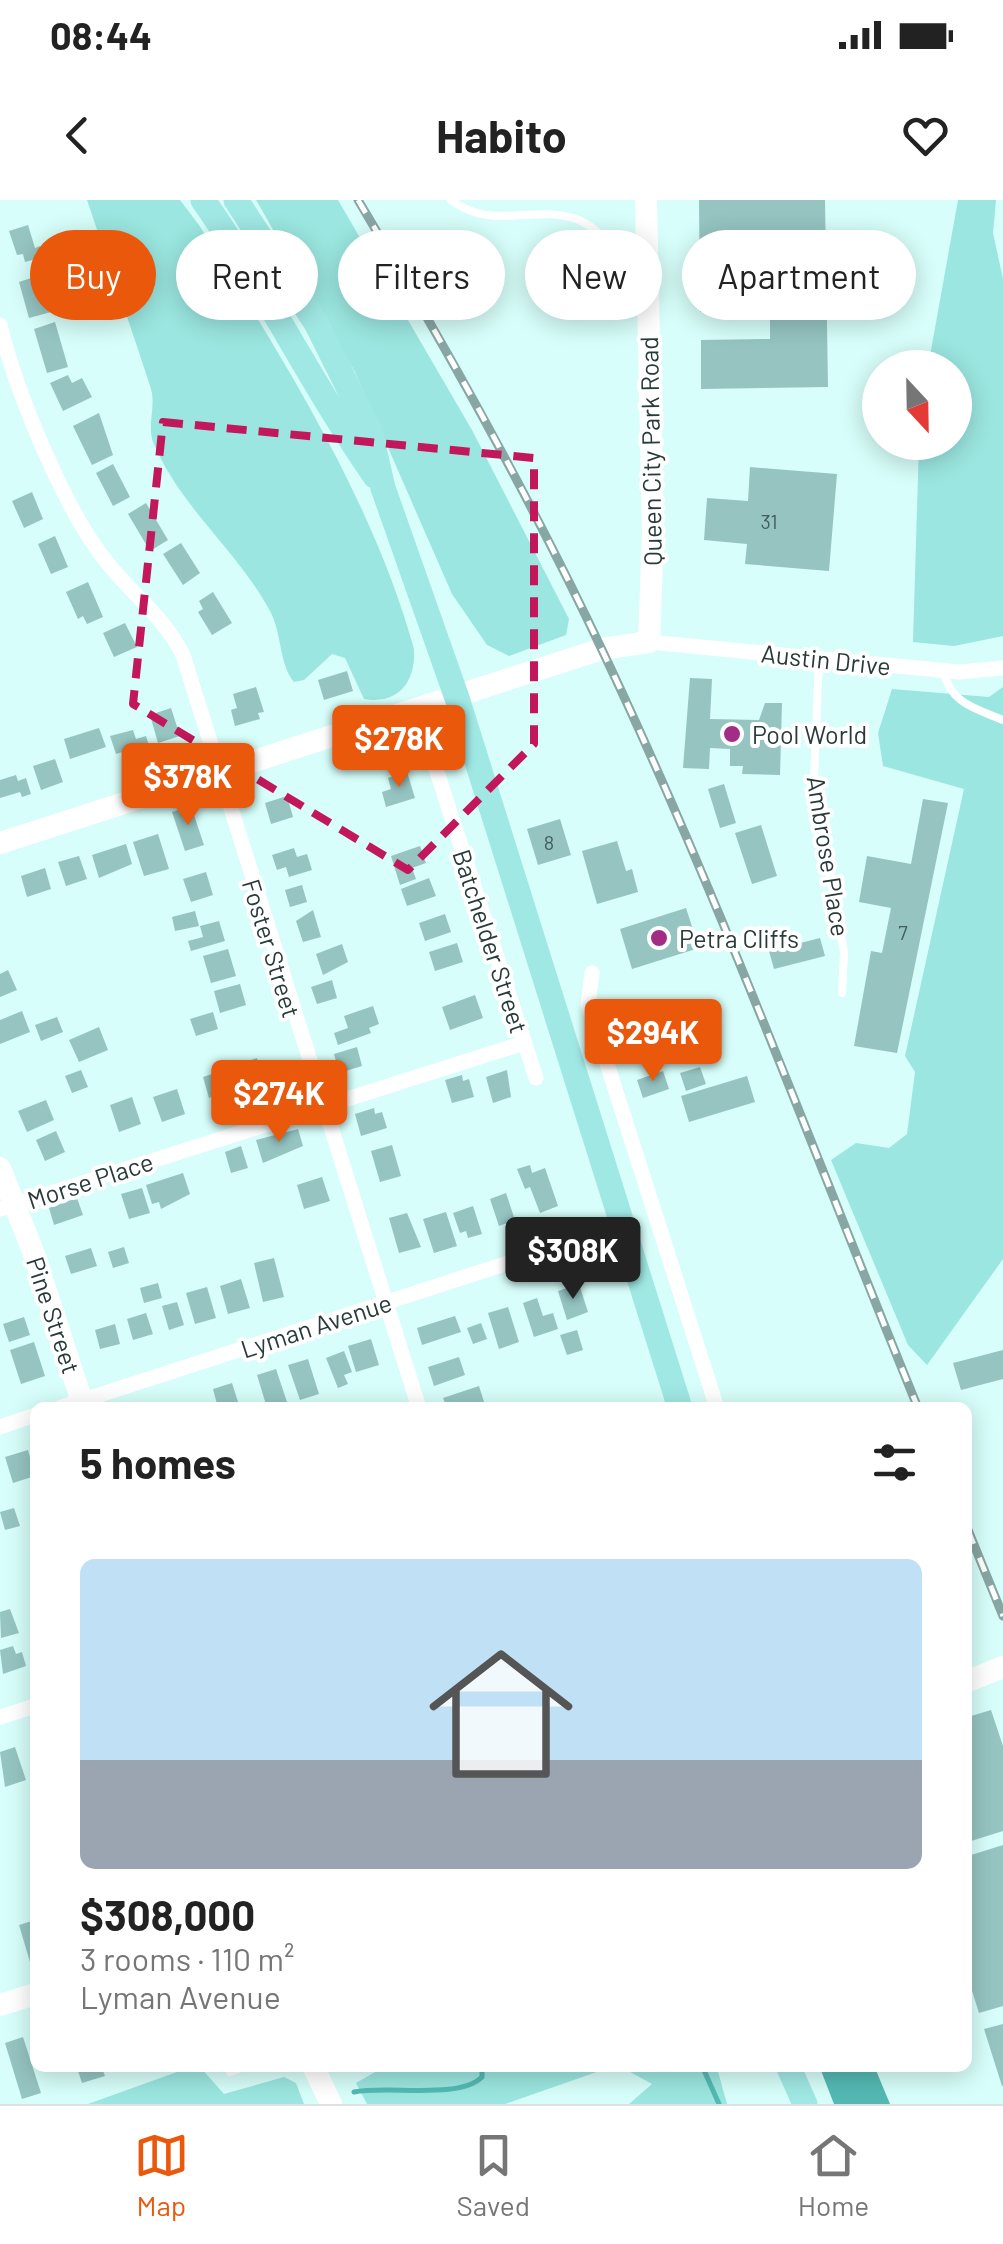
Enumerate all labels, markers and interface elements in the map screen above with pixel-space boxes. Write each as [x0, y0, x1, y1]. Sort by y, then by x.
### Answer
text: 08:44 [50, 12, 152, 58]
icon: back [50, 108, 105, 163]
text: Habito [436, 108, 567, 162]
icon: heart [898, 108, 953, 163]
chip: Buy [30, 230, 156, 320]
chip: Rent [176, 230, 318, 320]
chip: Filters [338, 230, 505, 320]
chip: New [525, 230, 662, 320]
chip: Apartment [682, 230, 916, 320]
street label: Queen City Park Road [633, 336, 667, 566]
north arrow [862, 350, 972, 460]
map controls [862, 350, 972, 460]
house number: 31 [760, 509, 778, 533]
street label: Austin Drive [760, 637, 892, 681]
pin: $278K [329, 705, 469, 790]
text: $278K [354, 718, 444, 756]
place label: Pool World [752, 719, 867, 749]
marker: Pool World [721, 723, 743, 745]
pin: $378K [118, 743, 258, 828]
text: $378K [144, 756, 232, 794]
street label: Ambrose Place [802, 774, 856, 938]
house number: 8 [544, 830, 554, 854]
street label: Batchelder Street [447, 845, 535, 1037]
street label: Foster Street [237, 875, 307, 1021]
house number: 7 [898, 920, 908, 944]
place label: Petra Cliffs [679, 923, 799, 953]
marker: Petra Cliffs [648, 927, 670, 949]
pin: $294K [583, 999, 723, 1084]
text: $294K [607, 1012, 699, 1050]
pin: $274K [209, 1060, 349, 1145]
text: $274K [233, 1073, 325, 1111]
street label: Morse Place [23, 1146, 157, 1214]
pin: $308K [503, 1217, 643, 1302]
text: $308K [527, 1230, 619, 1268]
street label: Pine Street [21, 1253, 87, 1377]
street label: Lyman Avenue [237, 1287, 395, 1363]
icon: filters [867, 1435, 922, 1490]
text: 5 homes [80, 1437, 236, 1487]
icon: home [411, 1624, 591, 1804]
text: $308,000 [80, 1889, 255, 1939]
text: 3 rooms · 110 m² [80, 1939, 295, 1977]
text: Lyman Avenue [80, 1977, 281, 2015]
tab: Map [134, 2128, 189, 2222]
tab: Saved [457, 2128, 530, 2222]
tab: Home [798, 2128, 869, 2222]

